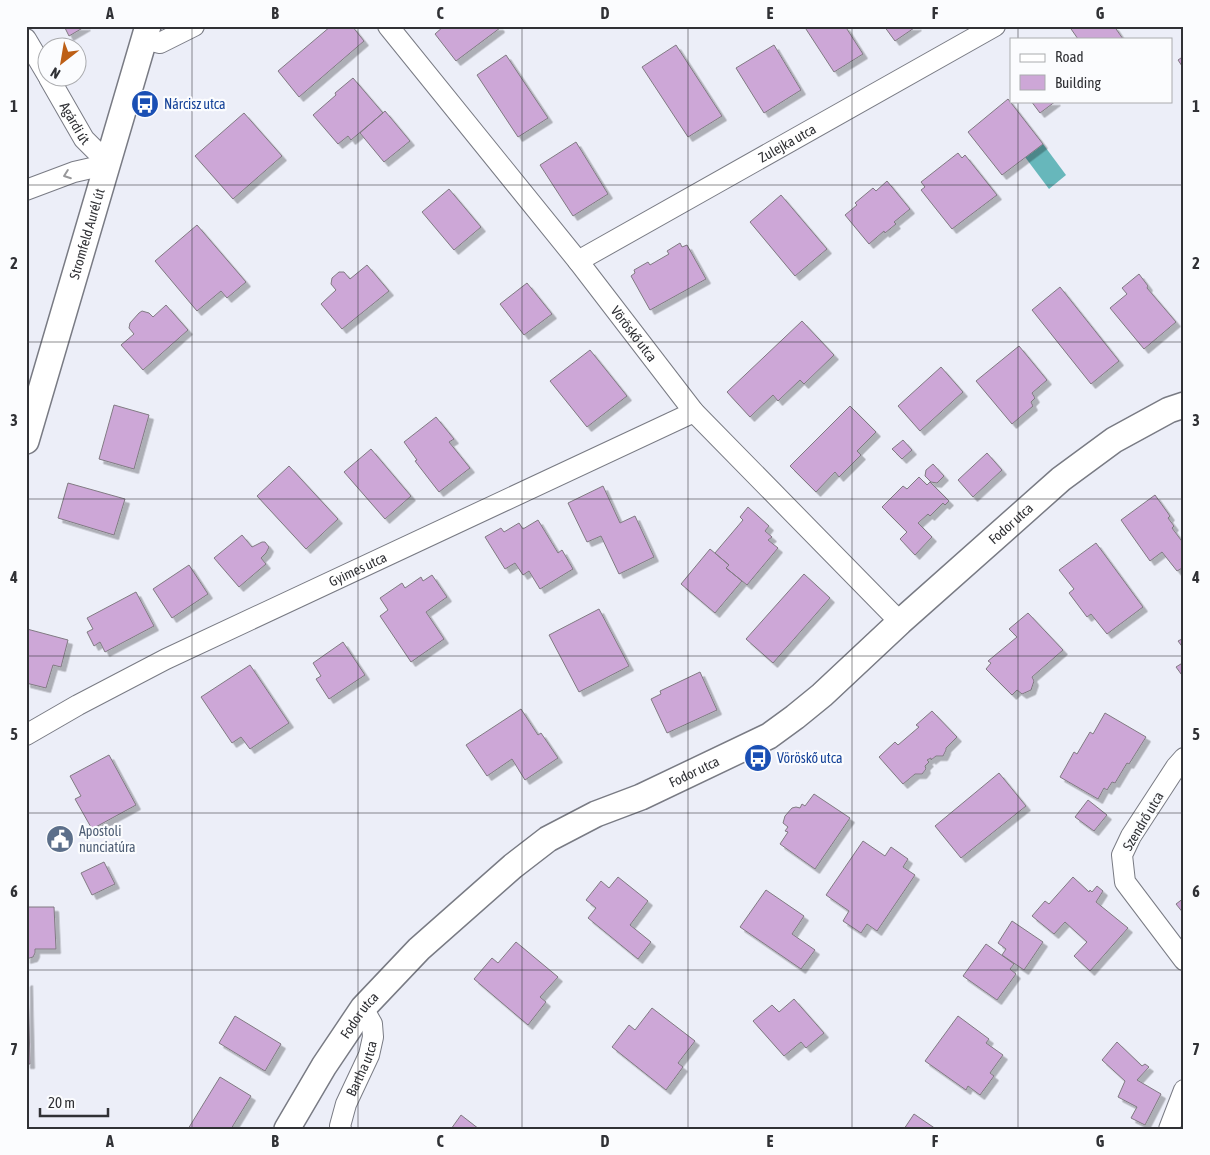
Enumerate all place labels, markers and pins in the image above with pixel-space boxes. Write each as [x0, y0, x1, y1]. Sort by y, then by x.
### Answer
bus stop icon: Nárcisz utca [130, 89, 160, 119]
place label: Nárcisz utca [164, 96, 226, 112]
bus stop icon: Vöröskő utca [743, 743, 773, 773]
place label: Vöröskő utca [777, 750, 842, 766]
place label: Apostoli nunciatúra [79, 823, 135, 855]
public building icon: Apostoli nunciatúra [45, 824, 75, 854]

